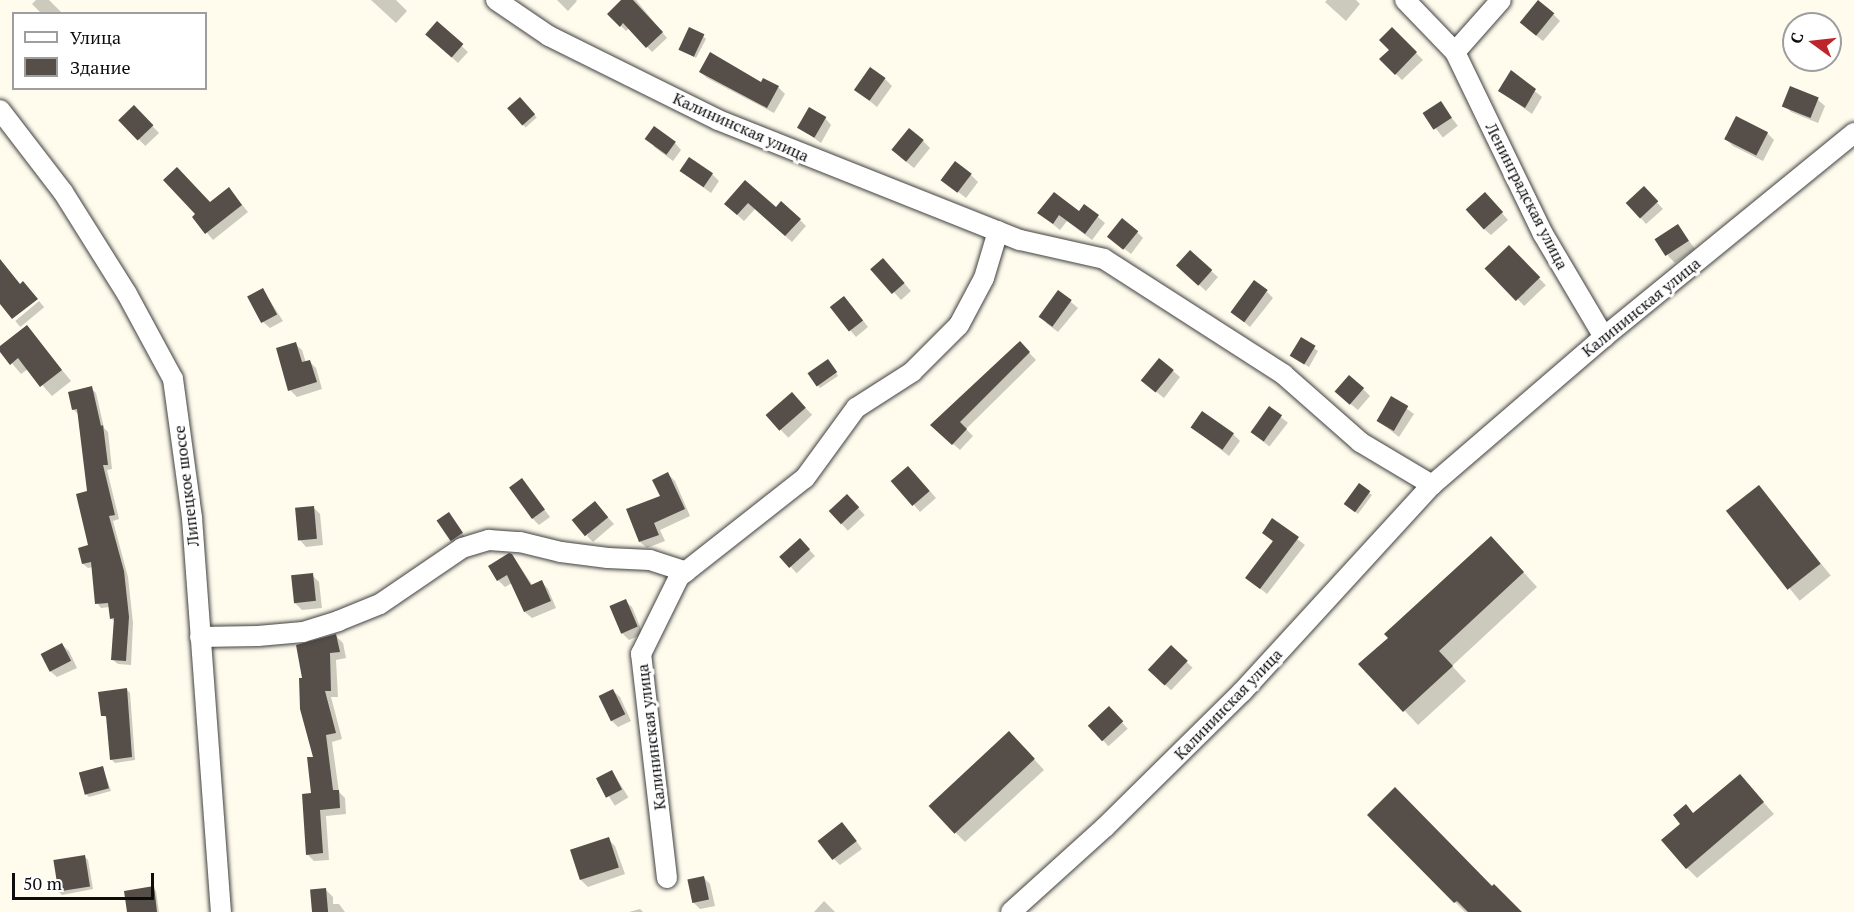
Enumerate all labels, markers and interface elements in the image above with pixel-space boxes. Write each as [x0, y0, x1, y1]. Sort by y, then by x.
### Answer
legend [12, 12, 207, 90]
north arrow [1782, 12, 1842, 72]
text: Улица [70, 25, 121, 49]
text: С [1785, 30, 1809, 46]
text: Здание [70, 55, 130, 79]
street label: Калининская улица [670, 88, 812, 166]
street label: Ленинградская улица [1482, 120, 1572, 272]
street label: Калининская улица [1578, 253, 1704, 361]
street label: Липецкое шоссе [169, 424, 203, 548]
street label: Калининская улица [1170, 644, 1286, 764]
street label: Калининская улица [633, 663, 669, 811]
scale bar [15, 861, 158, 899]
text: 50 m [23, 871, 62, 895]

